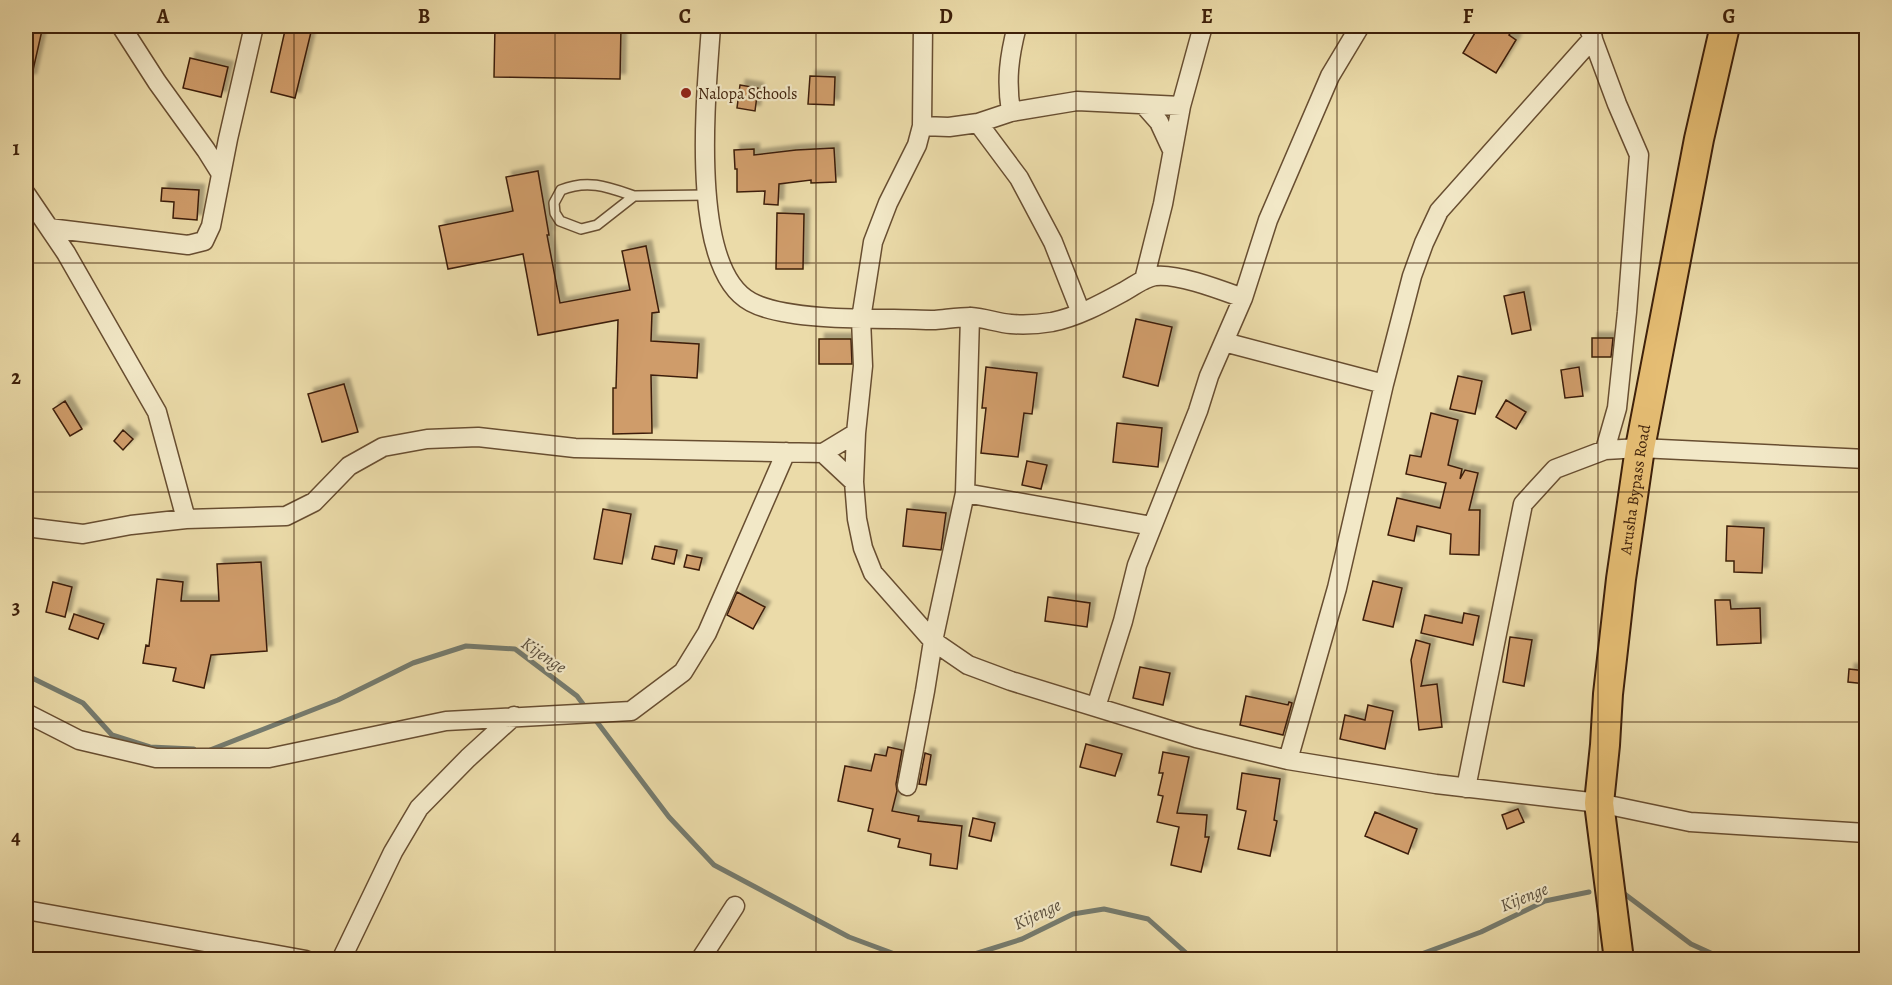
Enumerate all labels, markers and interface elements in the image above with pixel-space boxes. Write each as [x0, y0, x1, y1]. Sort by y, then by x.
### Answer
text: A [156, 3, 170, 30]
text: B [418, 3, 430, 30]
text: C [679, 3, 691, 30]
text: D [939, 3, 953, 30]
text: E [1201, 3, 1213, 30]
text: F [1463, 3, 1474, 30]
text: G [1722, 3, 1736, 30]
place label: Nalopa Schools [698, 83, 797, 105]
marker: Nalopa Schools [679, 86, 693, 100]
text: 1 [12, 135, 20, 162]
text: 2 [11, 364, 21, 391]
street label: Arusha Bypass Road [1615, 422, 1656, 557]
text: 3 [12, 594, 20, 621]
water label: Kijenge [517, 631, 572, 679]
text: 4 [11, 824, 21, 851]
water label: Kijenge [1496, 876, 1552, 917]
water label: Kijenge [1009, 892, 1065, 935]

